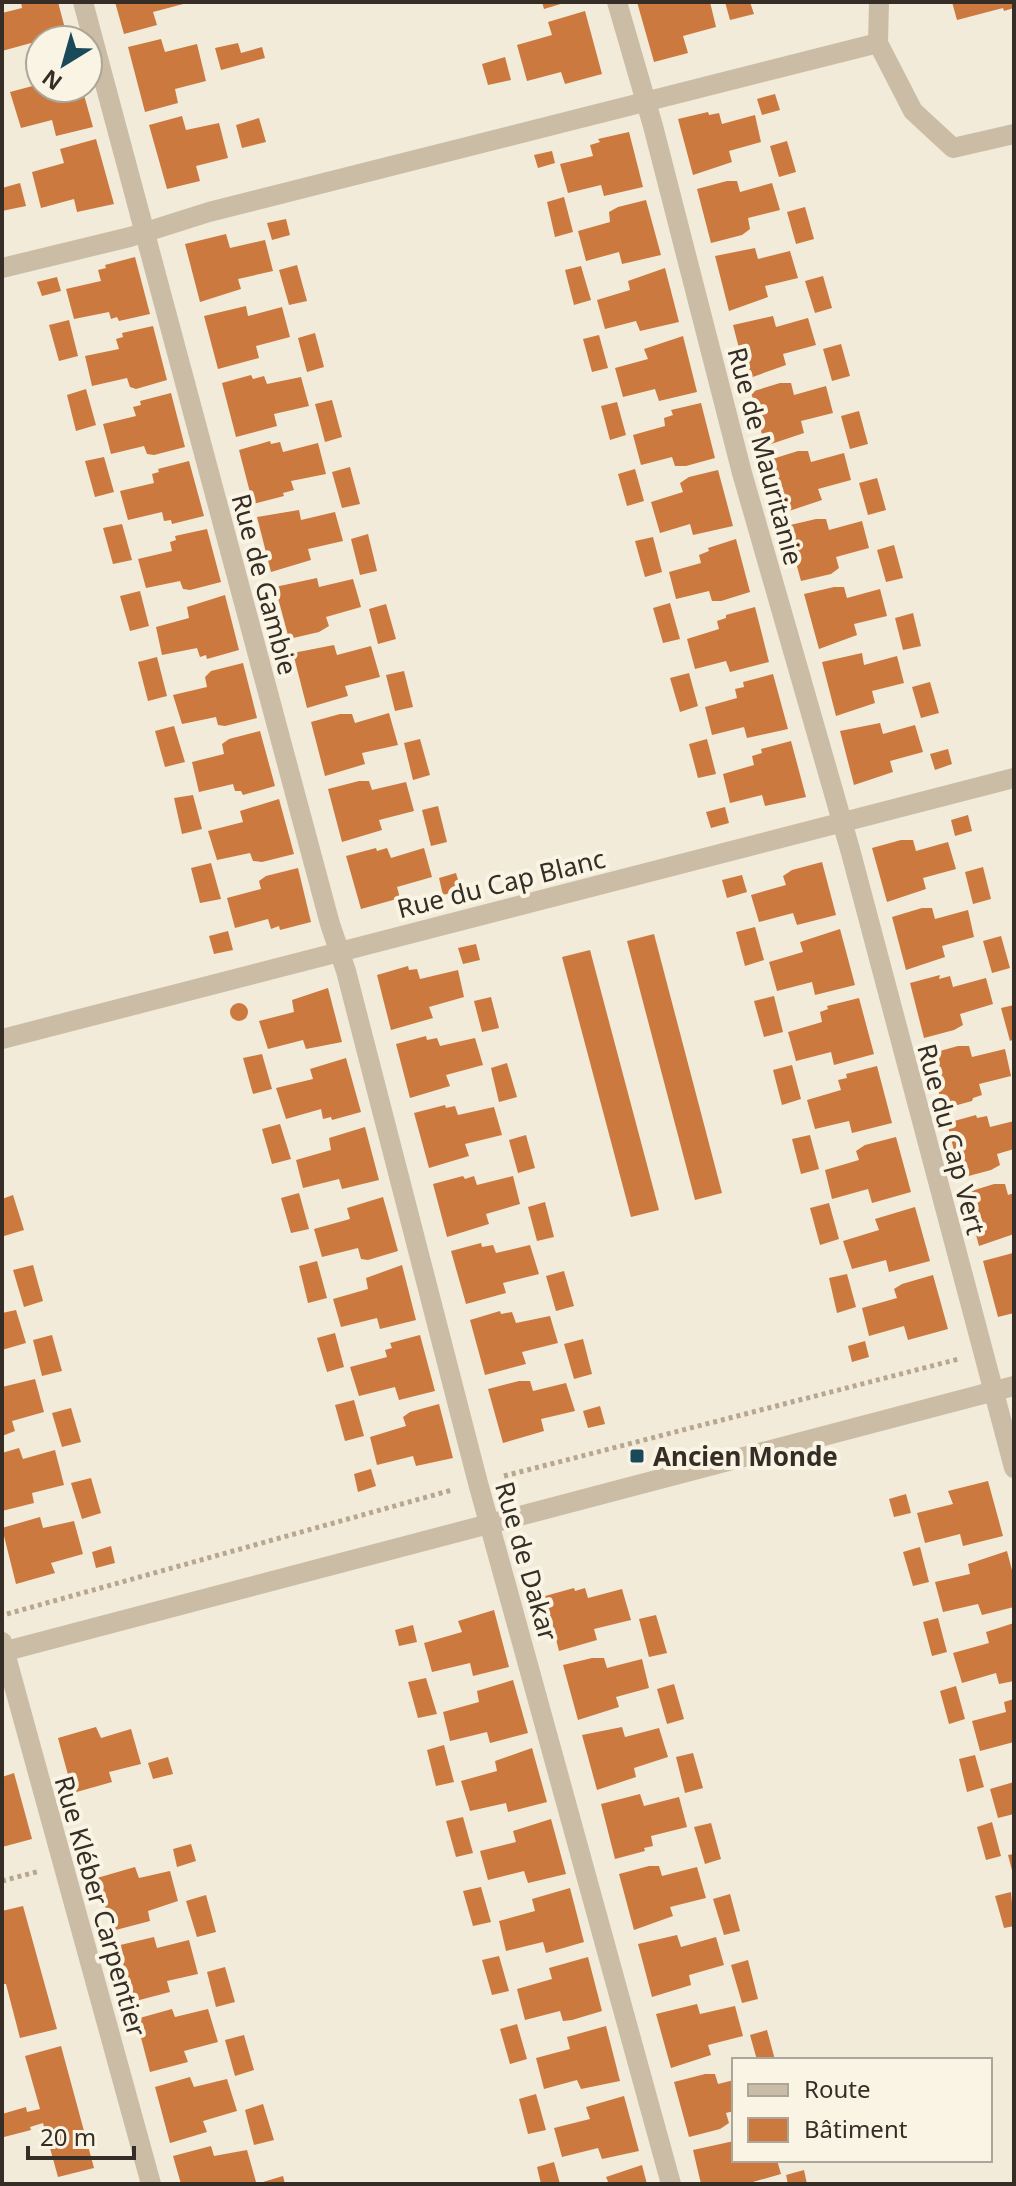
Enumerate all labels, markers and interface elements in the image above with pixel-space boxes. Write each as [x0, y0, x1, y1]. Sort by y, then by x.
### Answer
north arrow [24, 24, 104, 104]
text: N [35, 63, 68, 98]
street label: Rue de Mauritanie [720, 343, 812, 569]
street label: Rue de Gambie [224, 489, 306, 679]
street label: Rue du Cap Blanc [393, 840, 609, 926]
street label: Rue du Cap Vert [909, 1040, 995, 1238]
place label: Ancien Monde [653, 1438, 838, 1474]
marker: Ancien Monde [628, 1447, 646, 1465]
street label: Rue de Dakar [487, 1477, 567, 1645]
street label: Rue Kléber Carpentier [47, 1772, 155, 2041]
legend [732, 2058, 992, 2162]
text: Route [804, 2072, 870, 2105]
scale bar [28, 2110, 134, 2160]
text: Bâtiment [804, 2112, 908, 2145]
text: 20 m [40, 2120, 96, 2153]

